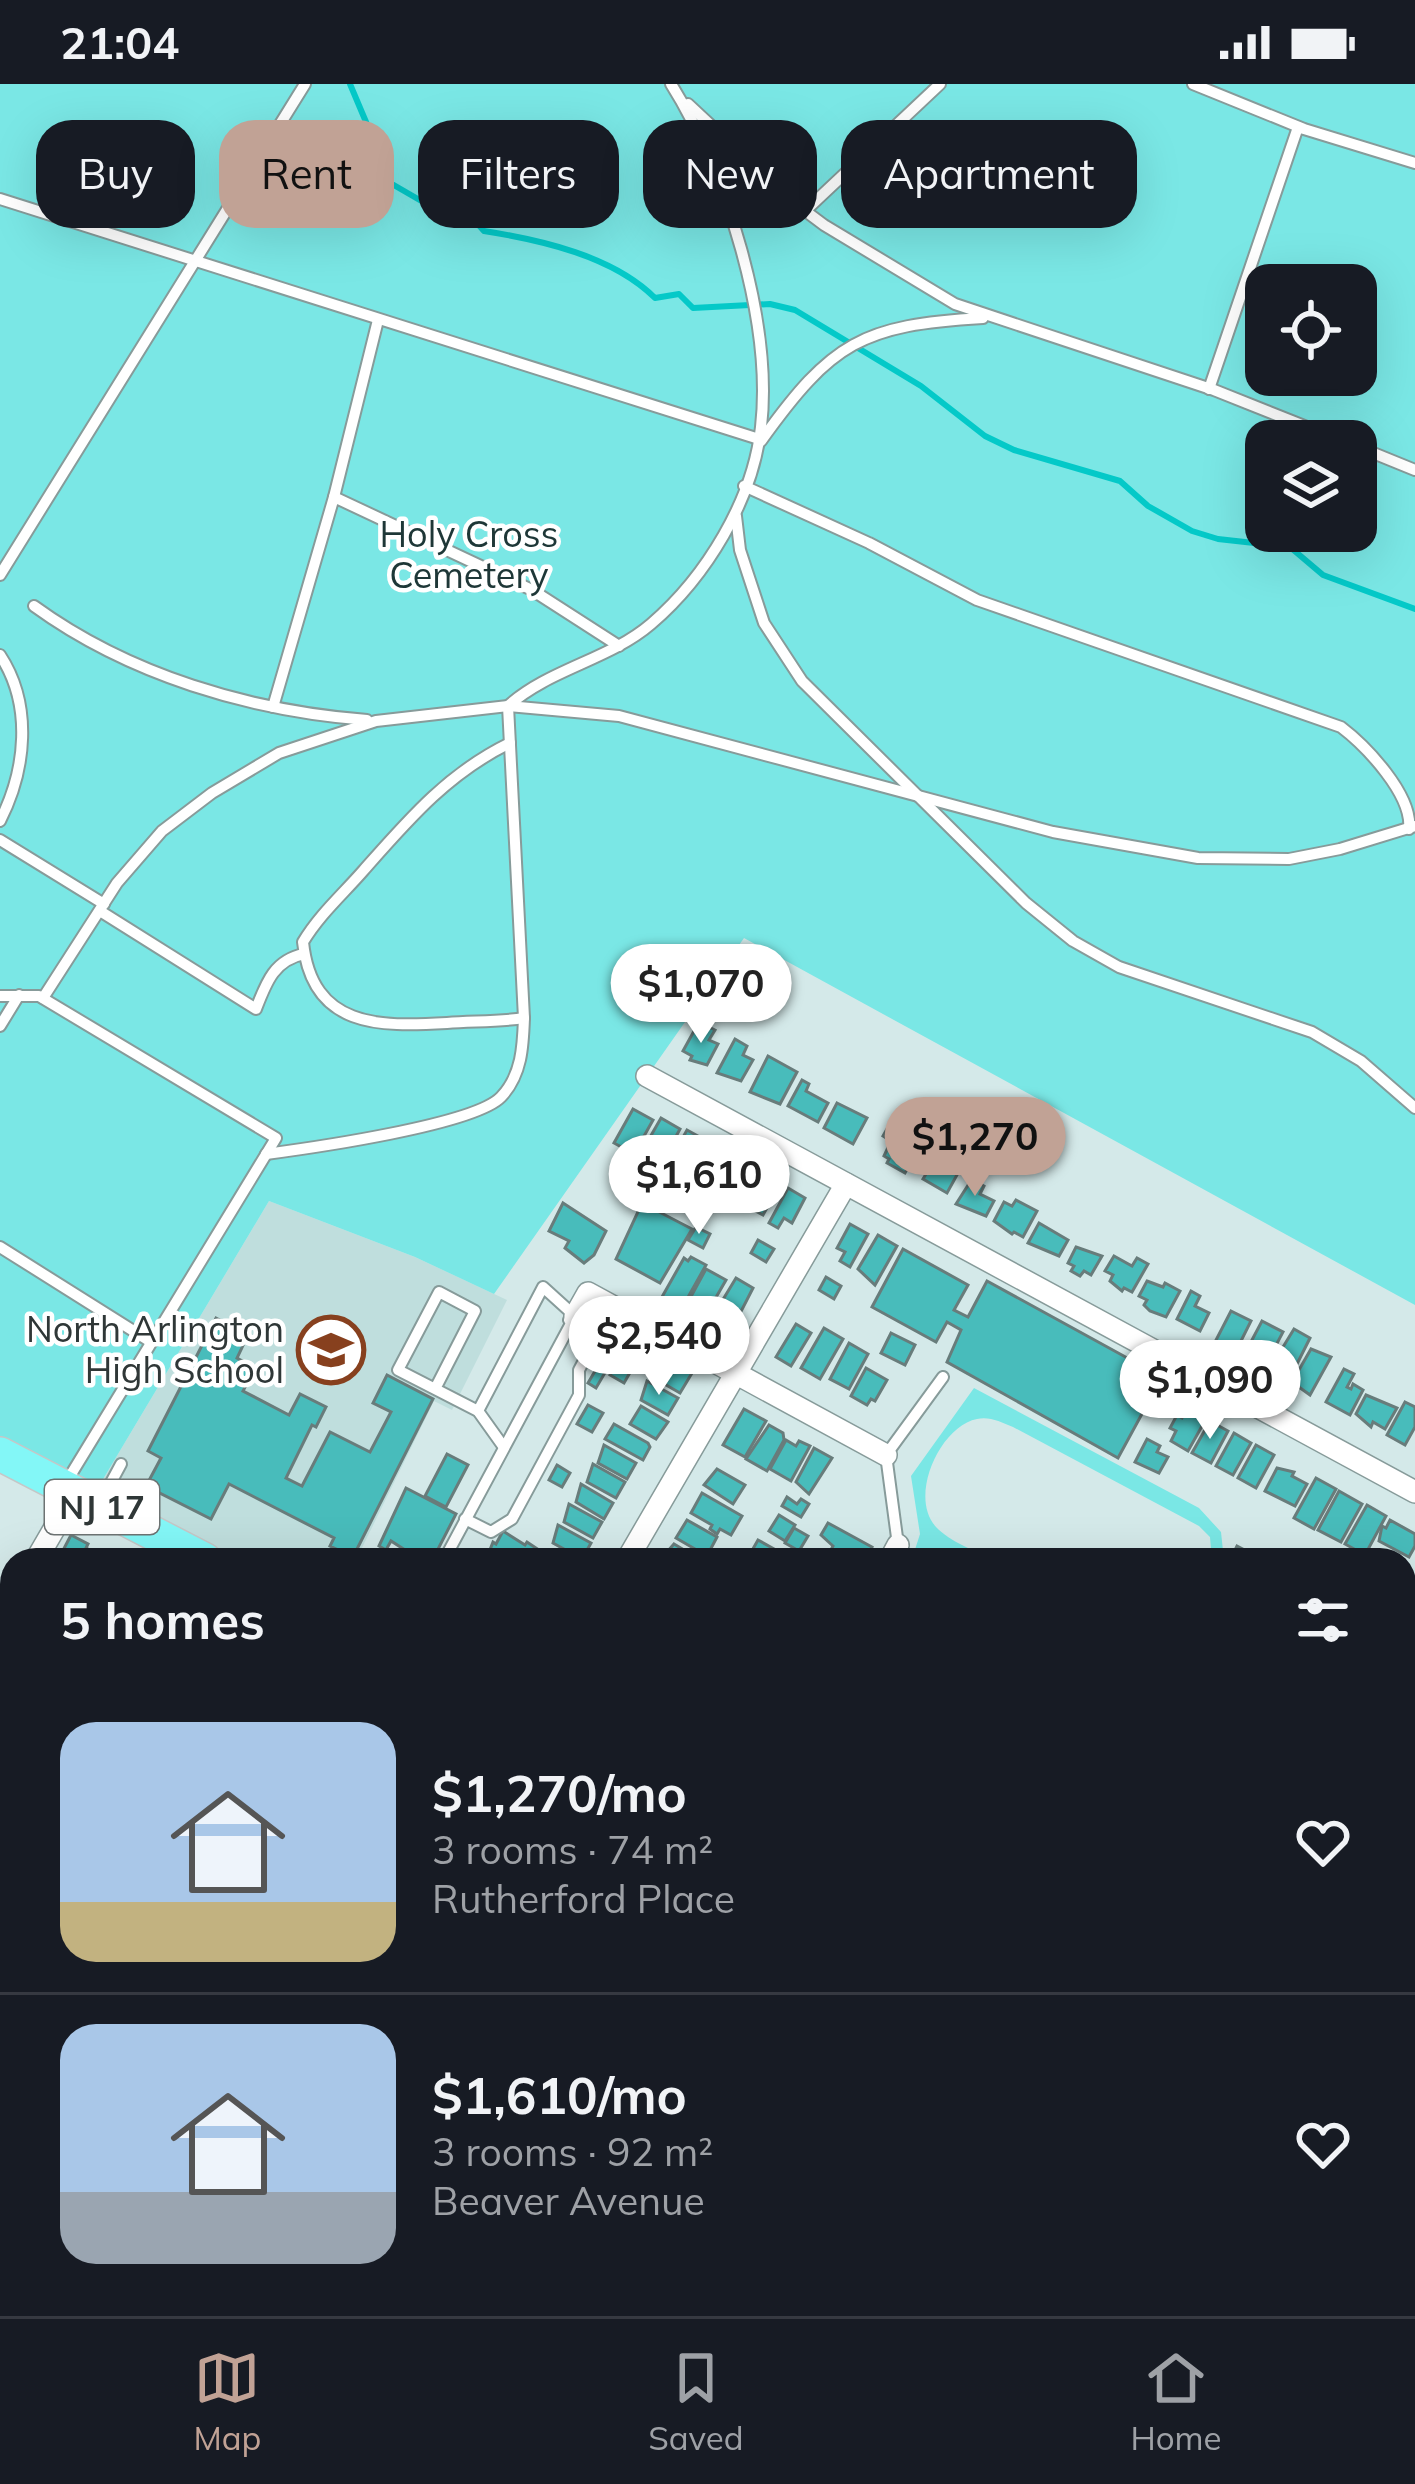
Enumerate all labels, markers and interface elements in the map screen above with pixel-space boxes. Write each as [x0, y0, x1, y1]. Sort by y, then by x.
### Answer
text: 21:04 [60, 14, 179, 70]
chip: Buy [36, 120, 195, 228]
chip: Rent [219, 120, 394, 228]
chip: Filters [418, 120, 619, 228]
chip: New [643, 120, 817, 228]
chip: Apartment [841, 120, 1137, 228]
map controls [1245, 264, 1377, 552]
button: locate [1245, 264, 1377, 396]
button: layers [1245, 420, 1377, 552]
park label: Holy Cross Cemetery [380, 511, 558, 597]
pin: $1,070 [603, 944, 799, 1046]
text: $1,070 [638, 958, 764, 1007]
pin: $1,270 [877, 1097, 1073, 1199]
text: $1,270 [912, 1111, 1038, 1160]
pin: $1,610 [601, 1135, 797, 1237]
text: $1,610 [636, 1149, 762, 1198]
pin: $2,540 [561, 1296, 757, 1398]
place label: North Arlington High School [26, 1306, 284, 1392]
text: $2,540 [596, 1310, 722, 1359]
school or university icon: North Arlington High School [296, 1315, 366, 1385]
pin: $1,090 [1112, 1340, 1308, 1442]
text: $1,090 [1147, 1354, 1273, 1403]
road number: NJ 17 [45, 1480, 159, 1534]
icon: filters [1290, 1587, 1356, 1653]
text: 5 homes [60, 1588, 265, 1652]
text: $1,270/mo [432, 1761, 687, 1825]
icon: home [156, 1770, 300, 1914]
icon: heart [1290, 1809, 1356, 1875]
text: 3 rooms · 74 m² [432, 1825, 713, 1874]
text: Rutherford Place [432, 1874, 735, 1923]
text: $1,610/mo [432, 2063, 687, 2127]
icon: home [156, 2072, 300, 2216]
icon: heart [1290, 2111, 1356, 2177]
text: 3 rooms · 92 m² [432, 2127, 713, 2176]
text: Beaver Avenue [432, 2176, 705, 2225]
tab: Map [193, 2345, 261, 2458]
tab: Saved [648, 2345, 744, 2458]
tab: Home [1130, 2345, 1222, 2458]

